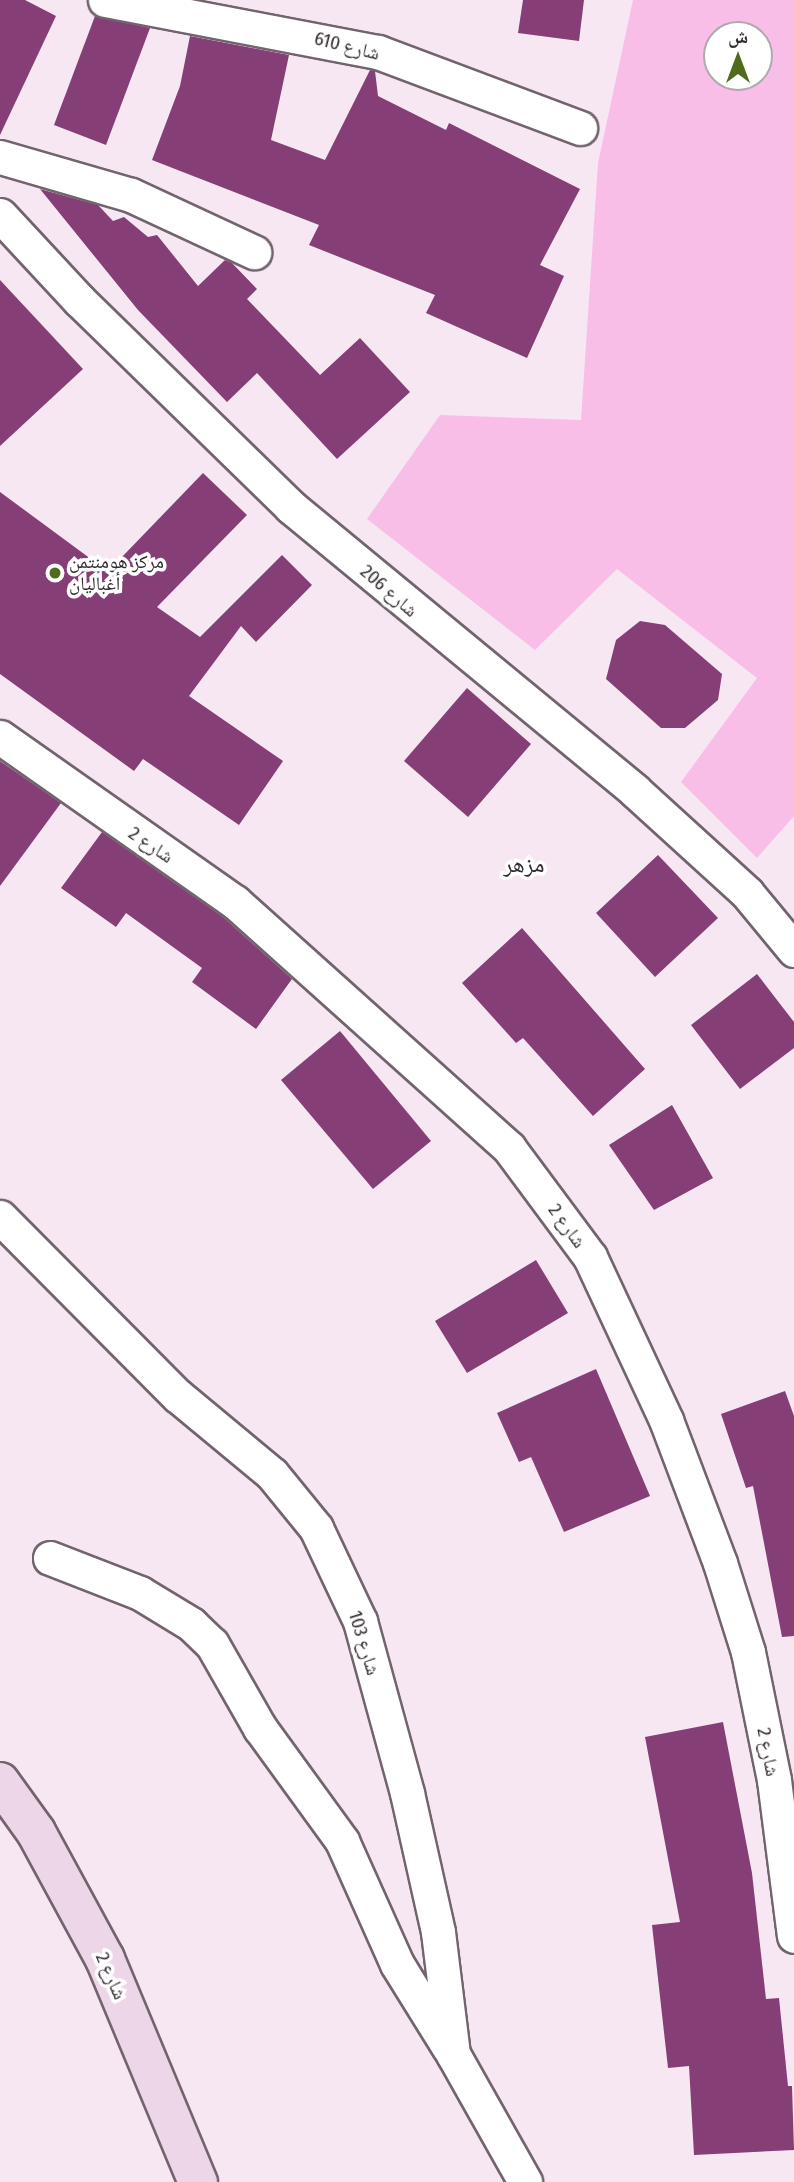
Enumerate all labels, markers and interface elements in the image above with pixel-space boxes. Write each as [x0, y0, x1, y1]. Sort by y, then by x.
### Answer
north arrow [703, 21, 773, 91]
text: ش [728, 25, 748, 48]
street label: شارع 610 [312, 27, 382, 65]
place label: مركز هومنتمن أغباليان [69, 551, 164, 595]
street label: شارع 206 [356, 560, 422, 622]
marker: مركز هومنتمن أغباليان [47, 565, 63, 581]
street label: شارع 2 [124, 822, 178, 868]
district label: مزهر [504, 850, 544, 878]
street label: شارع 2 [543, 1199, 591, 1253]
street label: شارع 103 [343, 1608, 385, 1678]
street label: شارع 2 [752, 1726, 784, 1778]
street label: شارع 2 [91, 1949, 131, 2003]

